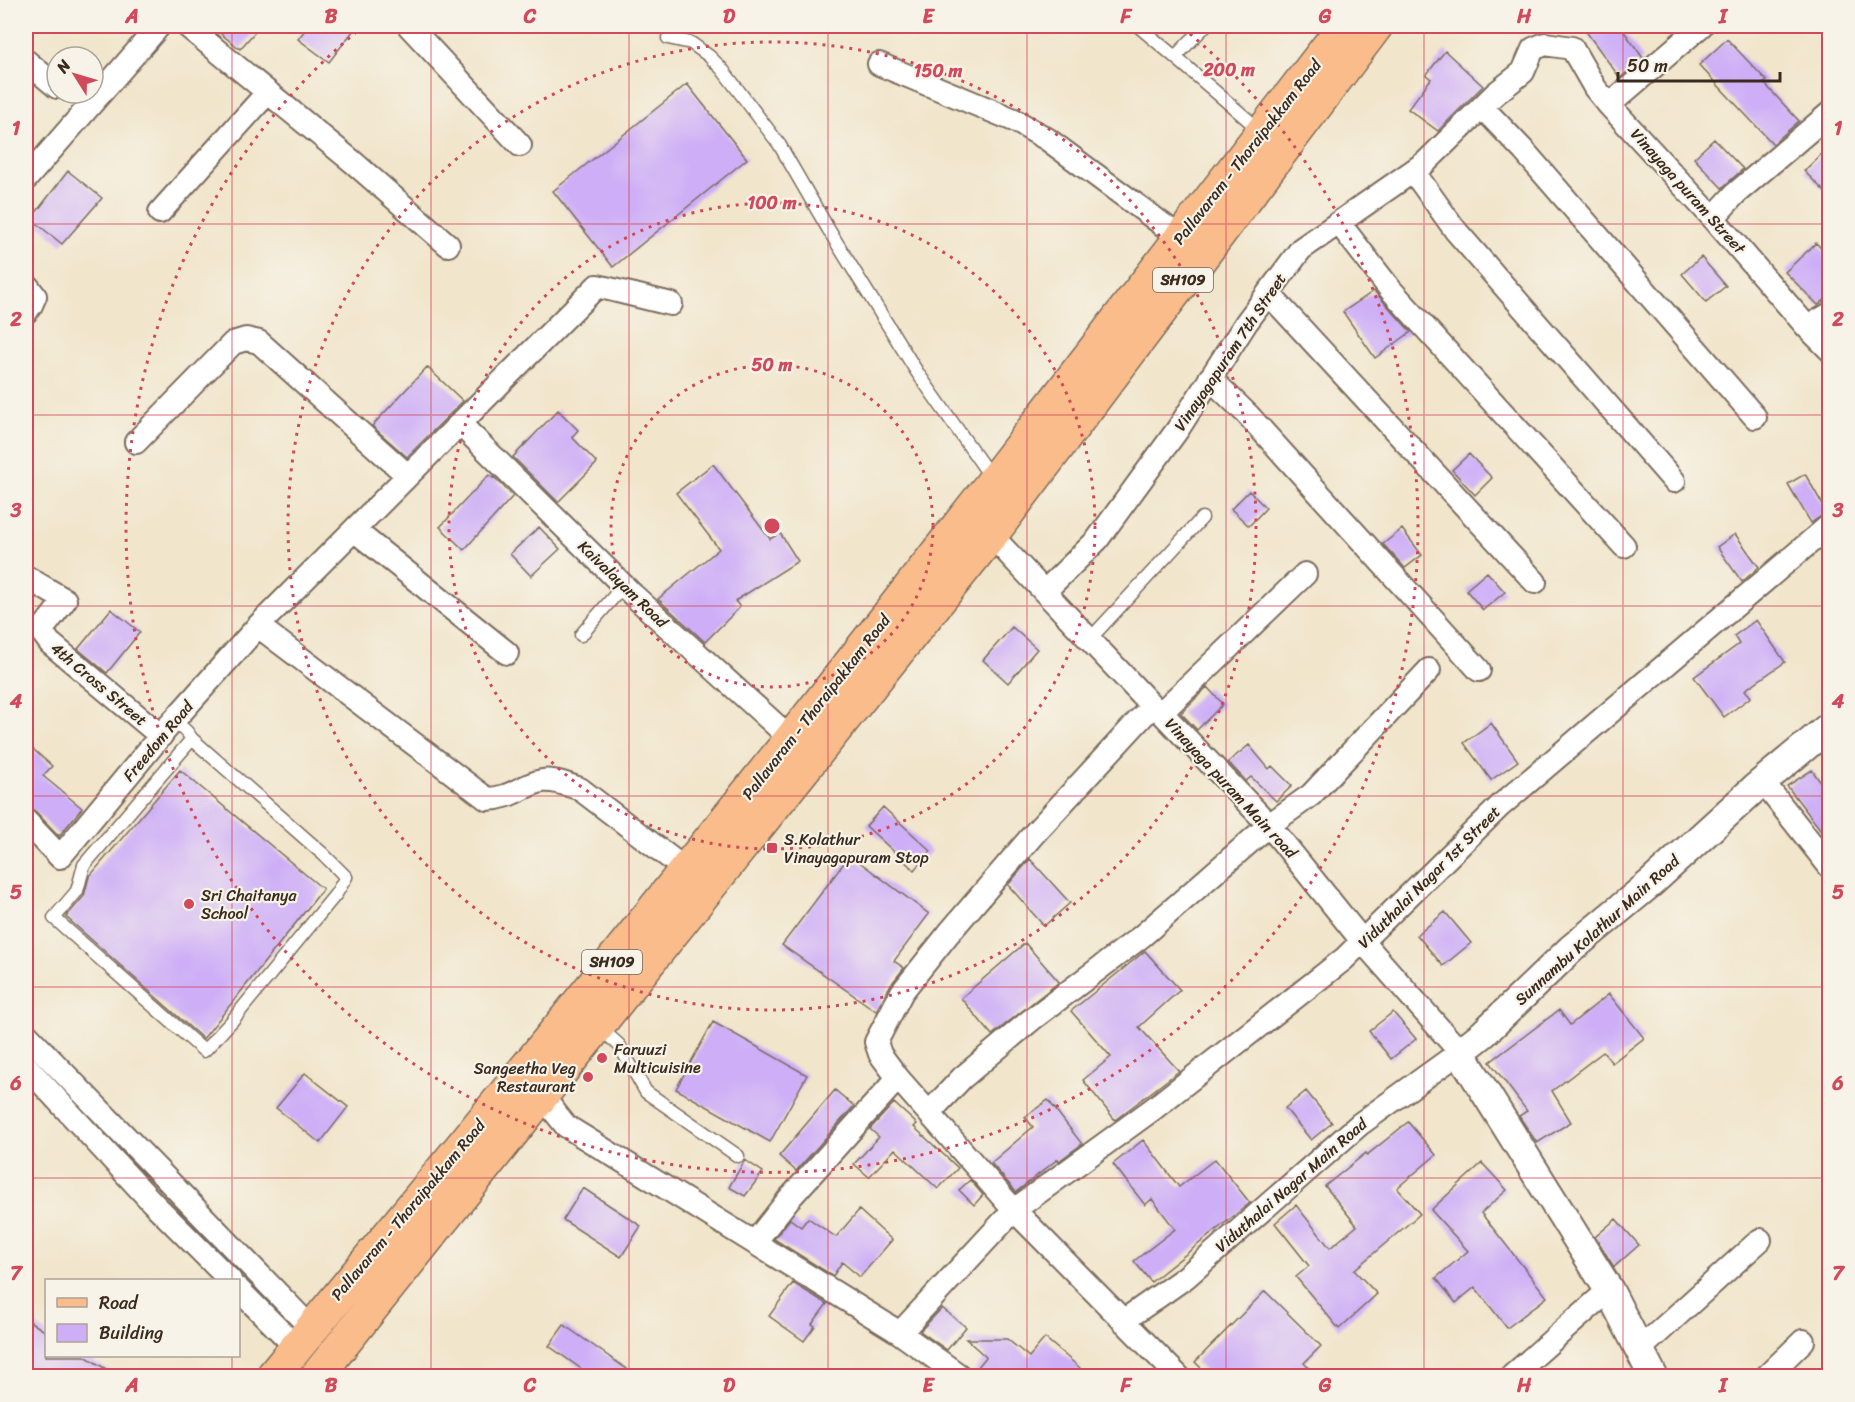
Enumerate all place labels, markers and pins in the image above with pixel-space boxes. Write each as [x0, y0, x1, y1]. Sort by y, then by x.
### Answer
centre of rings [762, 516, 782, 536]
place label: S.Kolathur Vinayagapuram Stop [784, 825, 929, 872]
marker: S.Kolathur Vinayagapuram Stop [765, 841, 779, 855]
place label: Sri Chaitanya School [201, 881, 297, 928]
marker: Sri Chaitanya School [182, 897, 196, 911]
place label: Faruuzi Multicuisine [614, 1035, 701, 1082]
marker: Faruuzi Multicuisine [595, 1051, 609, 1065]
place label: Sangeetha Veg Restaurant [474, 1054, 576, 1101]
marker: Sangeetha Veg Restaurant [581, 1070, 595, 1084]

